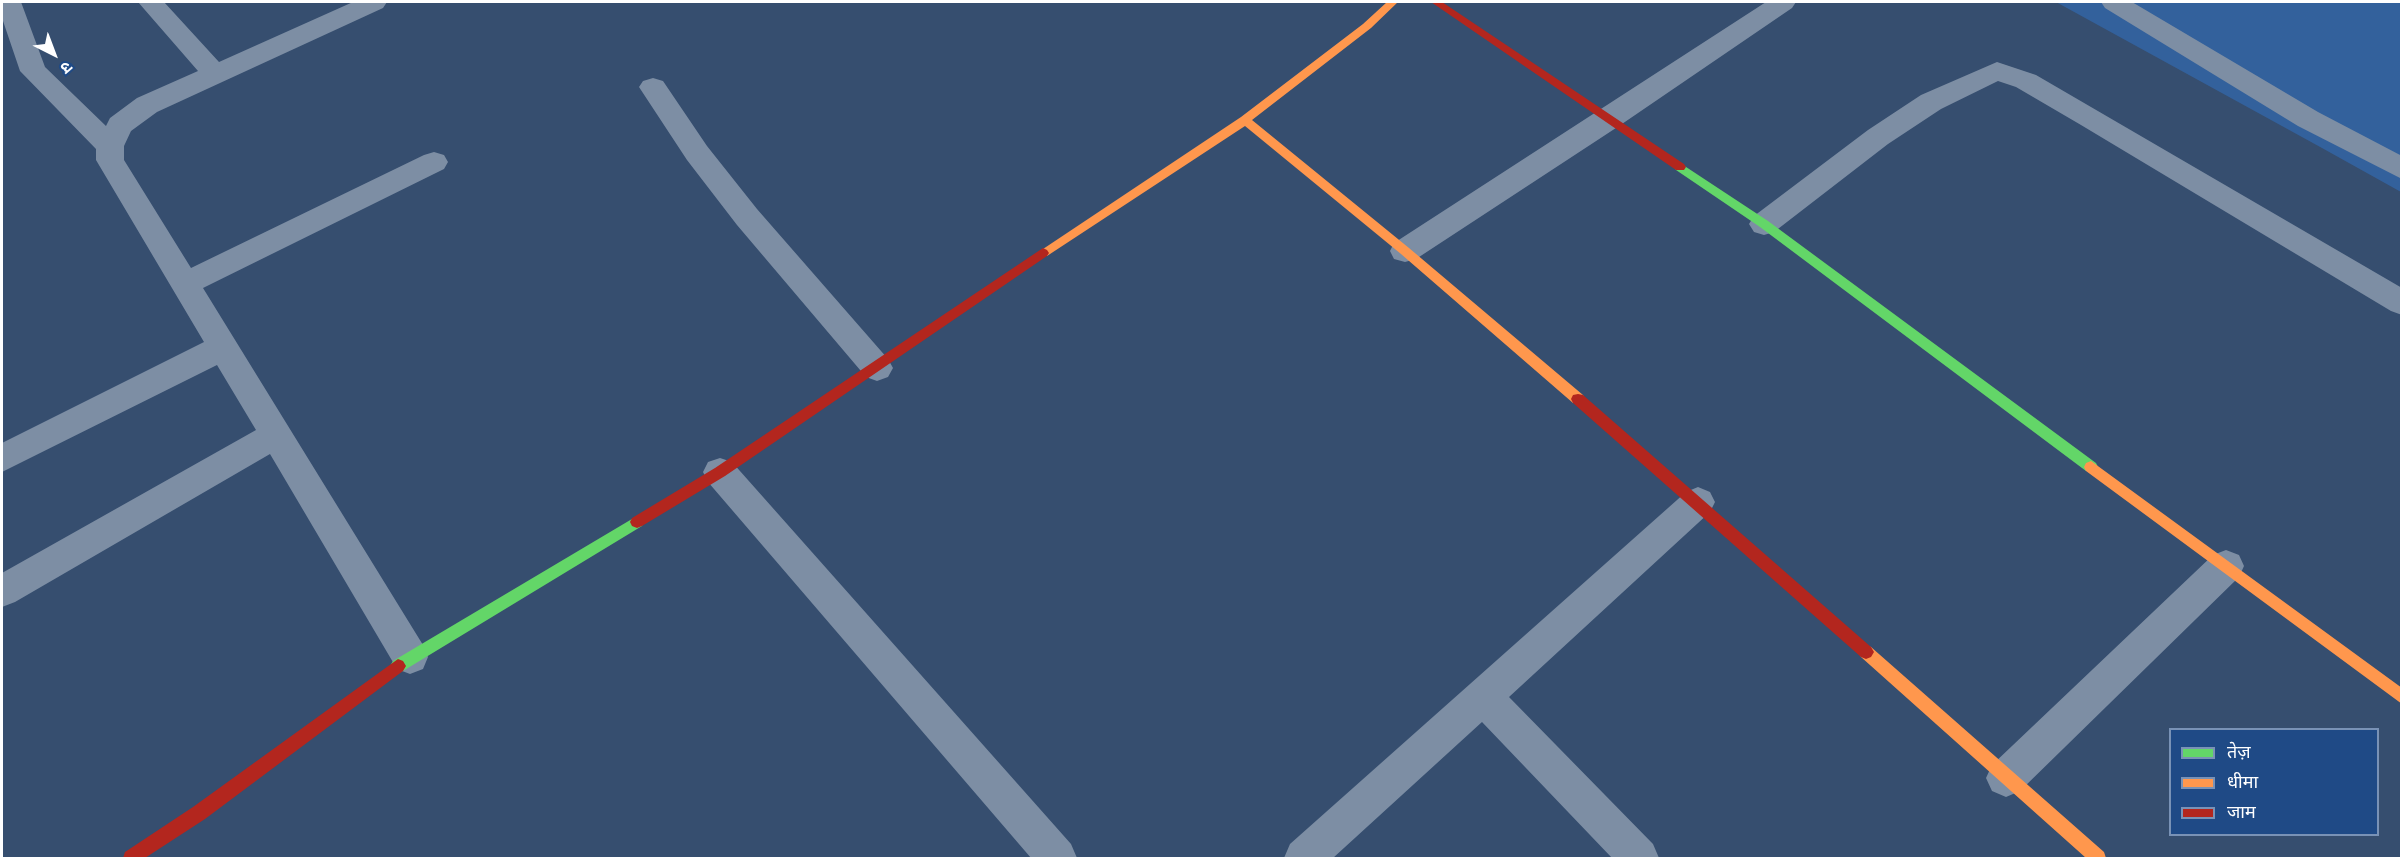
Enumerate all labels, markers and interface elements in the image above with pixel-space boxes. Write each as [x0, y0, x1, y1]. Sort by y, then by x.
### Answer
north arrow [24, 24, 84, 84]
text: उ [57, 58, 75, 76]
legend [2169, 728, 2379, 836]
text: तेज़ [2227, 744, 2251, 762]
text: धीमा [2227, 774, 2258, 792]
text: जाम [2227, 804, 2256, 822]

